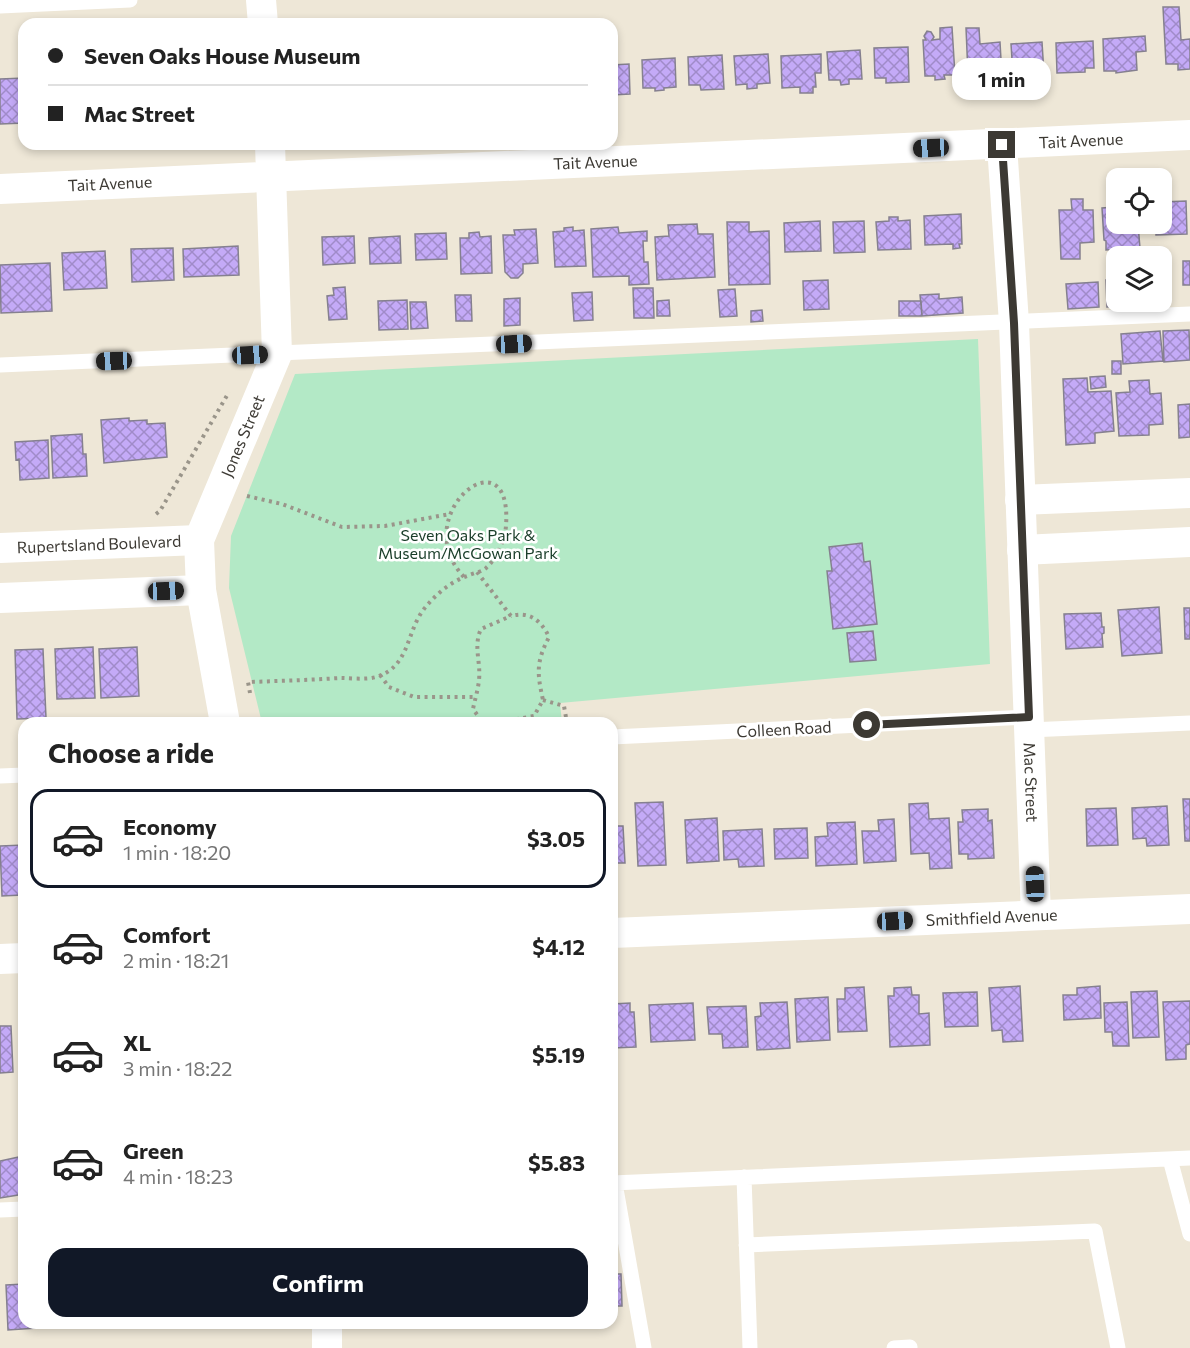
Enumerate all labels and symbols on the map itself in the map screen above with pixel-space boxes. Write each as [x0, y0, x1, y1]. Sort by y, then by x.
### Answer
callout: 1 min [952, 58, 1052, 100]
street label: Tait Avenue [1038, 128, 1123, 152]
route end [988, 131, 1015, 158]
car [913, 138, 949, 158]
street label: Tait Avenue [553, 150, 638, 173]
street label: Tait Avenue [67, 171, 152, 194]
car [496, 334, 532, 354]
car [232, 345, 268, 365]
car [96, 351, 132, 371]
street label: Jones Street [216, 391, 268, 480]
park label: Seven Oaks Park & Museum/McGowan Park [378, 525, 558, 562]
street label: Rupertsland Boulevard [16, 531, 182, 556]
car [148, 581, 184, 601]
route start [853, 711, 880, 738]
street label: Colleen Road [736, 717, 832, 740]
street label: Mac Street [1021, 742, 1043, 823]
car [1025, 866, 1045, 902]
street label: Smithfield Avenue [925, 905, 1058, 929]
car [877, 911, 913, 931]

